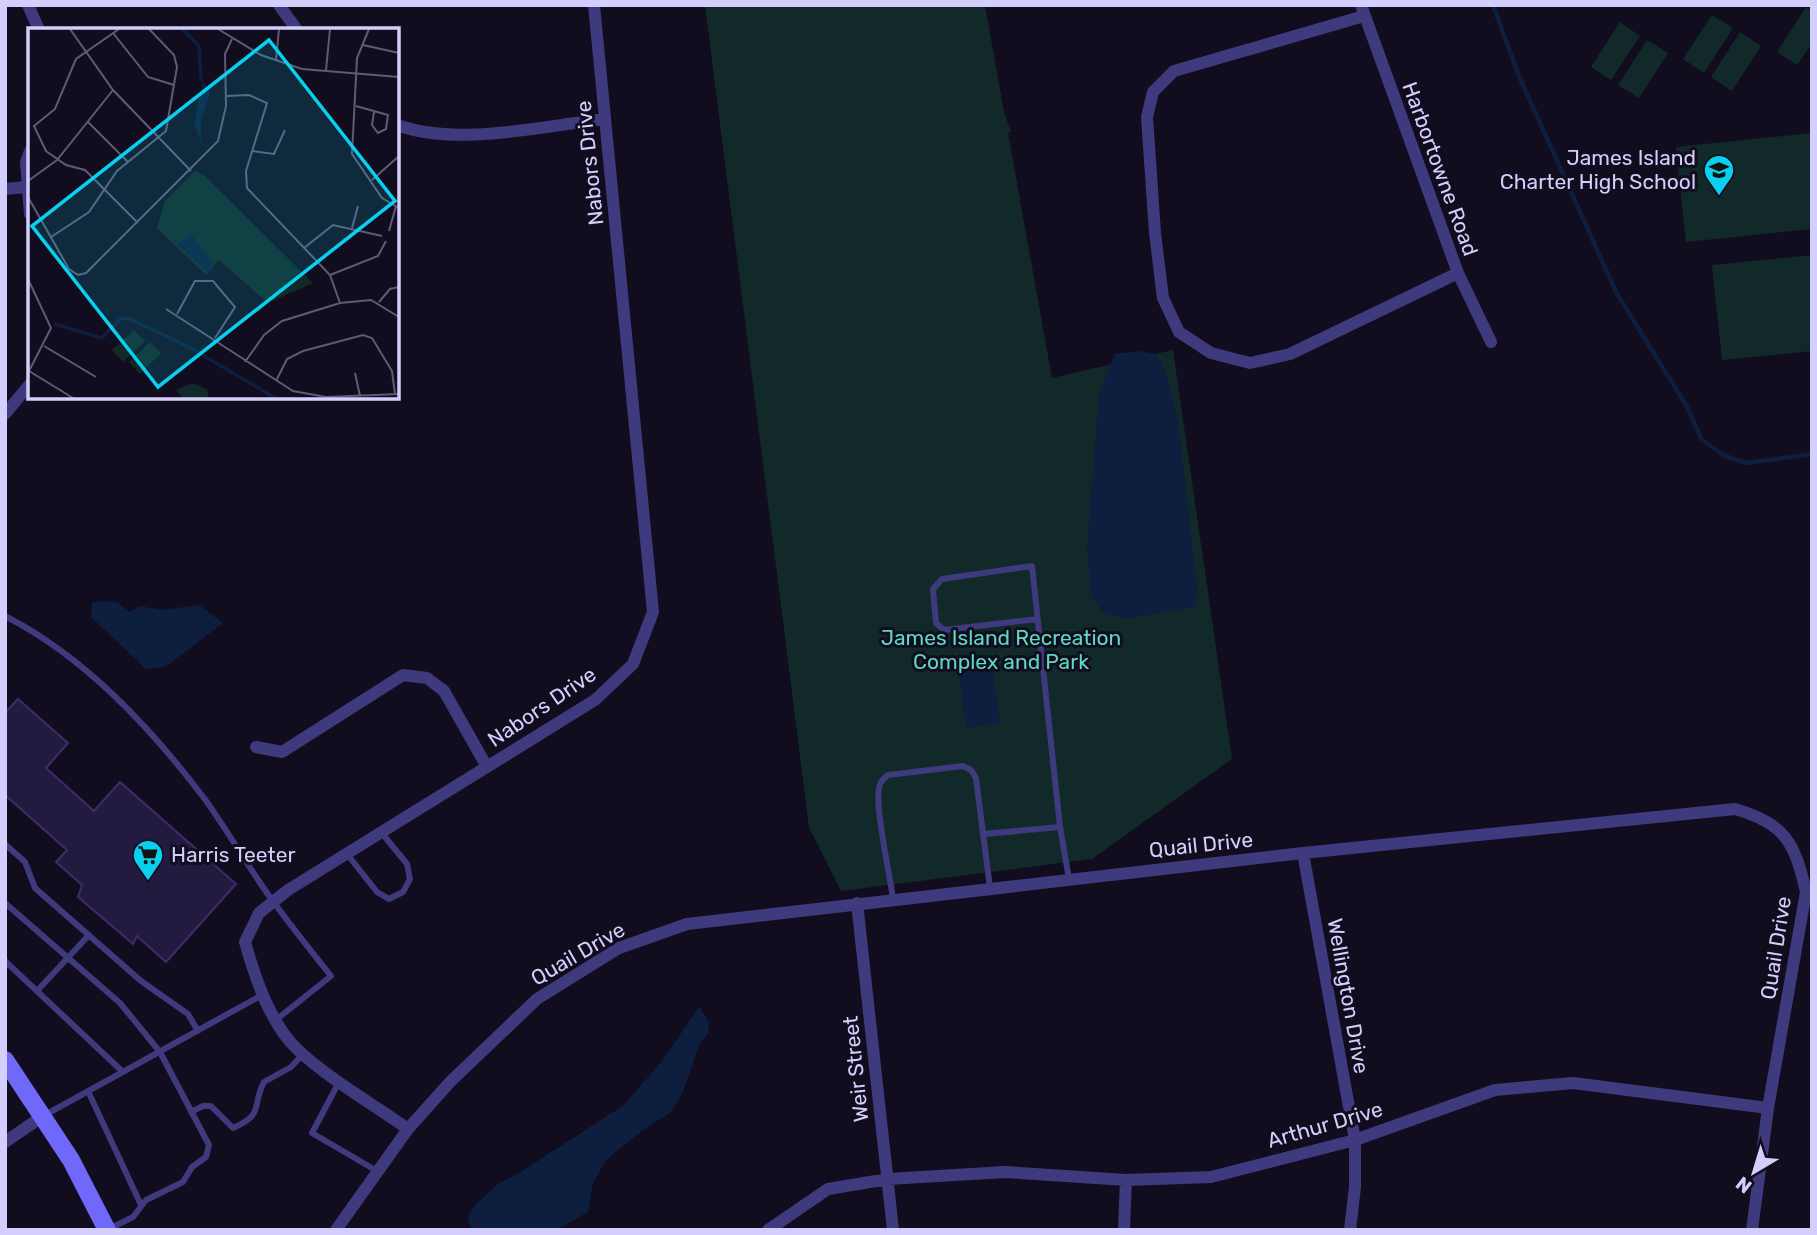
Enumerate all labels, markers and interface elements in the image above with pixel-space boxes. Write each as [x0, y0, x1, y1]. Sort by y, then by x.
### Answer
inset map [28, 28, 399, 399]
street label: Harbortowne Road [1397, 78, 1484, 259]
street label: Nabors Drive [571, 100, 608, 227]
place label: James Island Charter High School [1500, 145, 1696, 194]
school or university icon: James Island Charter High School [1702, 153, 1736, 197]
park label: James Island Recreation Complex and Park [881, 625, 1121, 674]
street label: Nabors Drive [483, 661, 601, 752]
street label: Quail Drive [1148, 827, 1254, 862]
supermarket icon: Harris Teeter [131, 838, 165, 882]
place label: Harris Teeter [171, 842, 296, 867]
street label: Quail Drive [1755, 894, 1796, 1001]
street label: Wellington Drive [1323, 916, 1374, 1076]
street label: Quail Drive [526, 917, 629, 990]
street label: Weir Street [838, 1015, 874, 1123]
street label: Arthur Drive [1264, 1096, 1385, 1153]
north arrow [1719, 1137, 1789, 1207]
text: N [1731, 1172, 1756, 1198]

